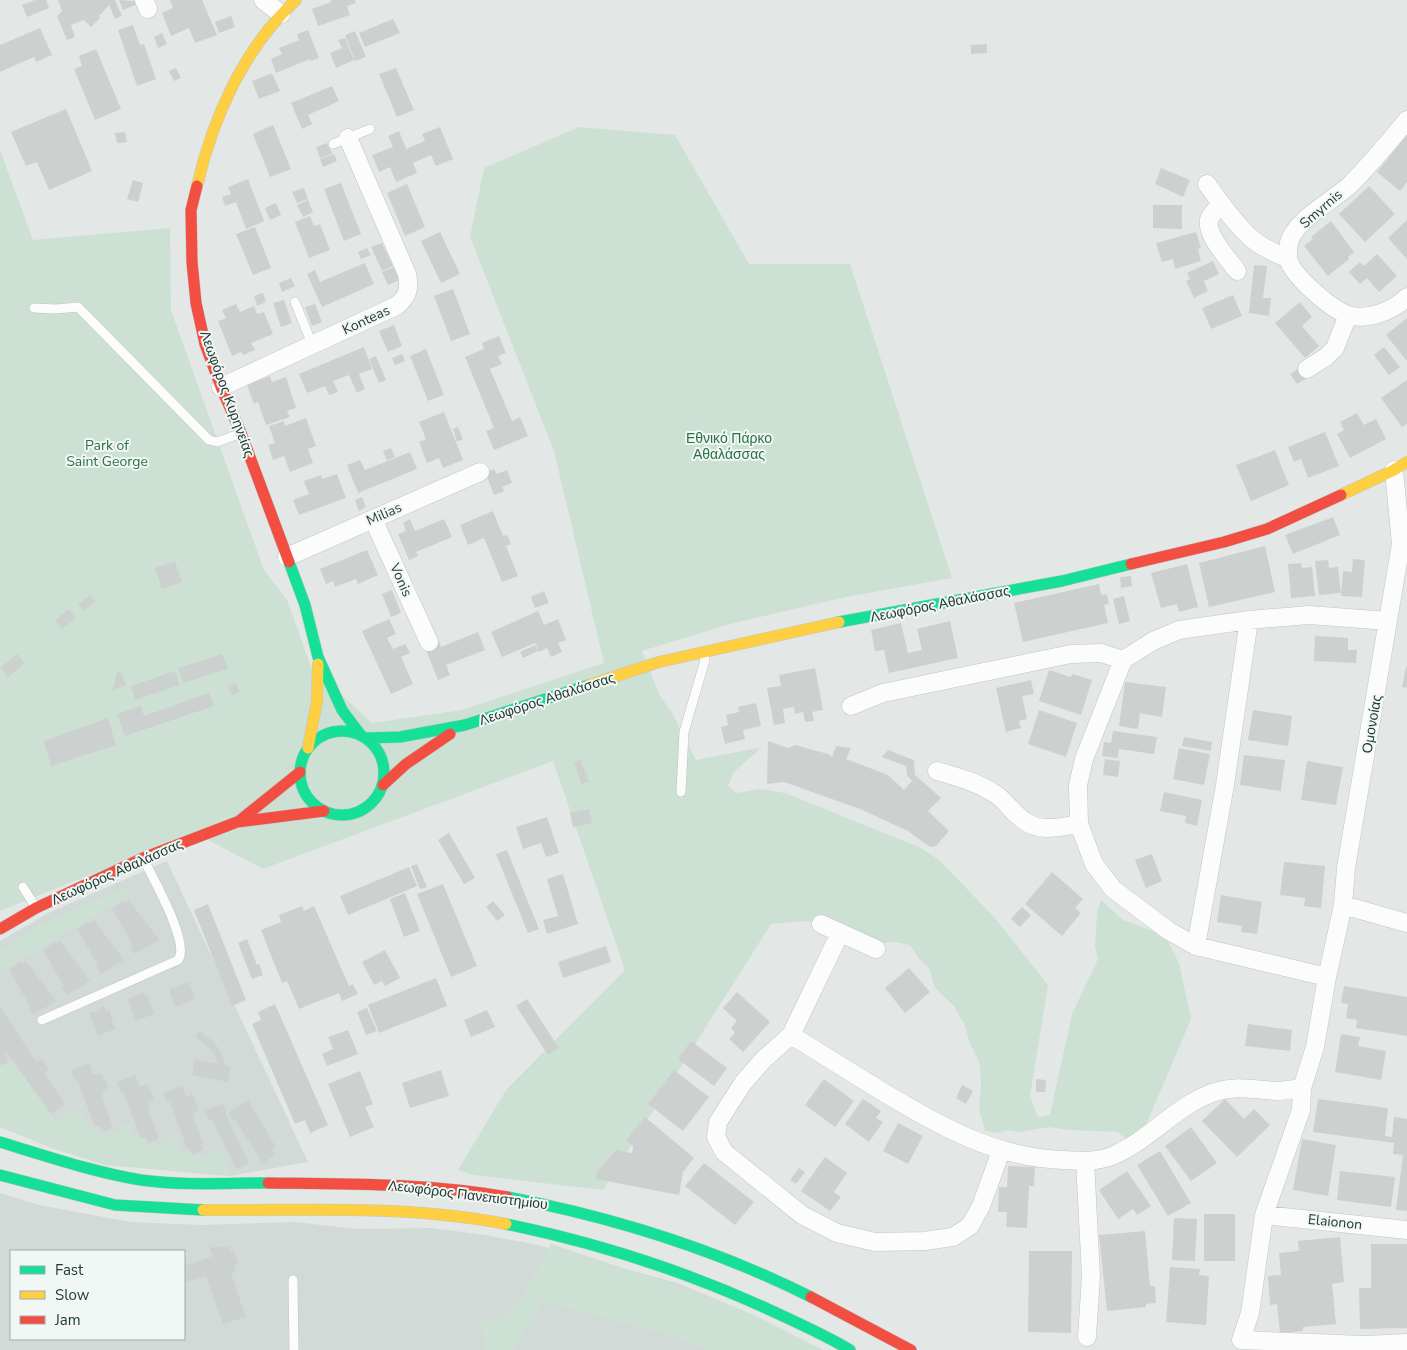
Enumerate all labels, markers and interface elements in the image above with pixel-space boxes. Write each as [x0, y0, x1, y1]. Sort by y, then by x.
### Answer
street label: Smyrnis [1296, 185, 1347, 233]
street label: Konteas [339, 301, 393, 339]
street label: Λεωφόρος Κυρηνείας [195, 328, 259, 460]
park label: Εθνικό Πάρκο Αθαλάσσας [686, 429, 772, 464]
park label: Park of Saint George [66, 436, 148, 471]
street label: Milias [363, 498, 405, 530]
street label: Vonis [385, 559, 417, 600]
street label: Λεωφόρος Αθαλάσσας [869, 581, 1012, 627]
street label: Λεωφόρος Αθαλάσσας [477, 668, 618, 730]
street label: Ομονοίας [1357, 693, 1387, 755]
street label: Λεωφόρος Αθαλάσσας [48, 834, 186, 909]
street label: Λεωφόρος Πανεπιστημίου [387, 1176, 549, 1214]
street label: Elaionon [1307, 1210, 1363, 1234]
legend [10, 1250, 185, 1340]
text: Fast [55, 1260, 84, 1280]
text: Slow [55, 1285, 90, 1305]
text: Jam [54, 1310, 81, 1330]

